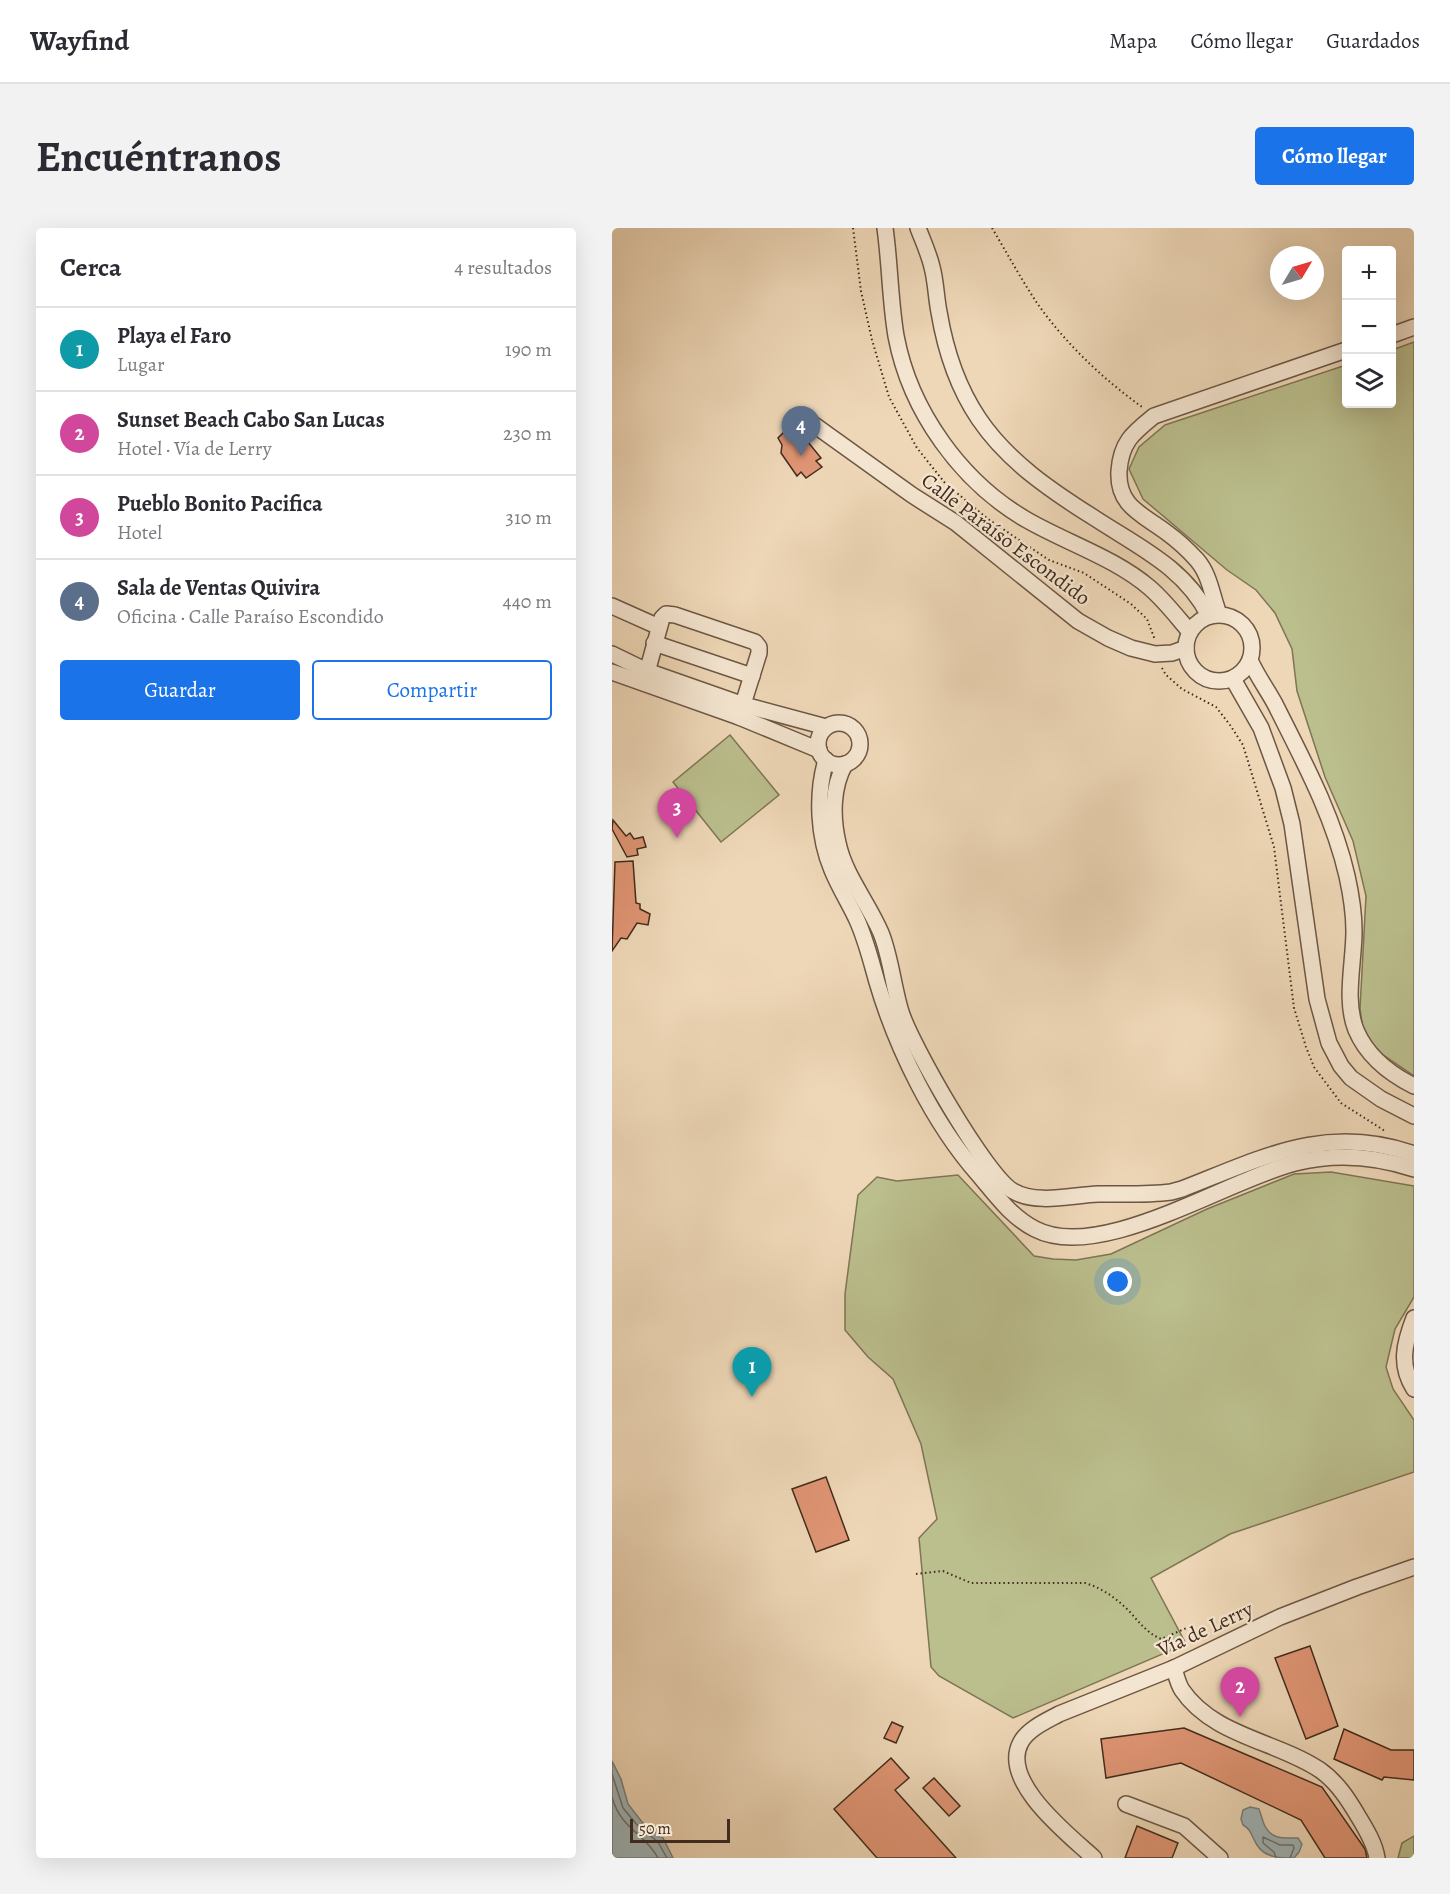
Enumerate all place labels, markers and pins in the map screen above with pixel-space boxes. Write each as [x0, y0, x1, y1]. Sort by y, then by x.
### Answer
pin: 4 [782, 406, 820, 456]
pin: 3 [658, 788, 696, 838]
pin: 1 [732, 1348, 772, 1397]
pin: 2 [1220, 1668, 1260, 1717]

